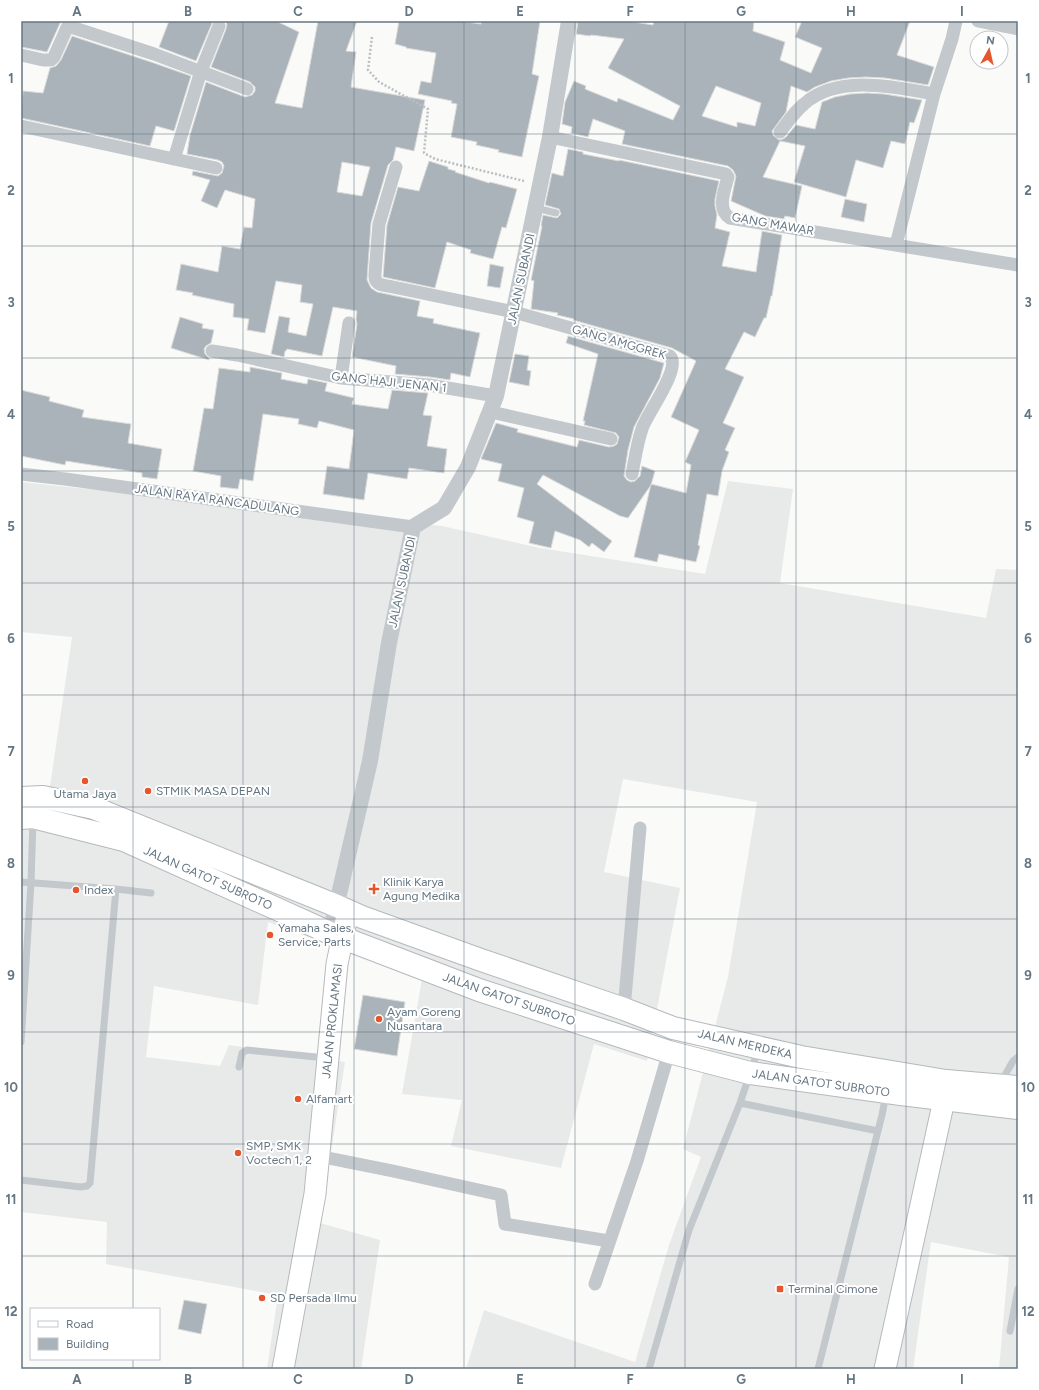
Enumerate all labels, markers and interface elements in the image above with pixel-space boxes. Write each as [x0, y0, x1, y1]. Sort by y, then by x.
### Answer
text: A [72, 4, 82, 19]
text: B [184, 4, 192, 19]
text: C [293, 4, 303, 19]
text: D [404, 4, 414, 19]
text: E [516, 4, 524, 19]
text: F [626, 4, 634, 19]
text: G [736, 4, 746, 19]
text: H [846, 4, 856, 19]
text: I [960, 4, 964, 19]
north arrow [969, 30, 1009, 70]
text: N [985, 34, 995, 48]
text: 1 [8, 71, 14, 86]
text: 1 [1025, 71, 1031, 86]
text: 2 [7, 183, 15, 198]
text: 2 [1024, 183, 1032, 198]
street label: GANG MAWAR [731, 210, 815, 238]
street label: JALAN SUBANDI [504, 232, 538, 326]
text: 3 [7, 295, 15, 310]
text: 3 [1024, 295, 1032, 310]
street label: GANG AMGGREK [570, 322, 668, 362]
street label: GANG HAJI JENAN 1 [331, 369, 447, 395]
text: 4 [7, 407, 15, 422]
text: 4 [1024, 407, 1032, 422]
street label: JALAN RAYA RANCADULANG [134, 482, 300, 518]
text: 5 [7, 519, 15, 534]
text: 5 [1024, 519, 1032, 534]
street label: JALAN SUBANDI [385, 535, 419, 629]
text: 6 [7, 631, 15, 646]
text: 6 [1024, 631, 1032, 646]
text: 7 [7, 744, 15, 759]
text: 7 [1024, 744, 1032, 759]
marker: Utama Jaya [80, 776, 90, 786]
place label: STMIK MASA DEPAN [156, 784, 270, 798]
marker: STMIK MASA DEPAN [143, 786, 153, 796]
place label: Utama Jaya [54, 787, 116, 801]
street label: JALAN GATOT SUBROTO [142, 843, 274, 913]
text: 8 [7, 856, 15, 871]
text: 8 [1024, 856, 1032, 871]
place label: Klinik Karya Agung Medika [383, 875, 460, 903]
place label: Index [84, 883, 113, 897]
marker: Klinik Karya Agung Medika [368, 883, 380, 895]
marker: Index [71, 885, 81, 895]
place label: Yamaha Sales, Service, Parts [278, 921, 354, 949]
marker: Yamaha Sales, Service, Parts [265, 930, 275, 940]
street label: JALAN PROKLAMASI [319, 963, 345, 1079]
text: 9 [7, 968, 15, 983]
text: 9 [1024, 968, 1032, 983]
street label: JALAN GATOT SUBROTO [441, 970, 577, 1028]
place label: Ayam Goreng Nusantara [387, 1005, 461, 1033]
marker: Ayam Goreng Nusantara [374, 1014, 384, 1024]
street label: JALAN MERDEKA [696, 1026, 794, 1062]
street label: JALAN GATOT SUBROTO [751, 1066, 891, 1100]
text: 10 [4, 1080, 18, 1095]
text: 10 [1021, 1080, 1035, 1095]
place label: Alfamart [306, 1092, 353, 1106]
marker: Alfamart [293, 1094, 303, 1104]
place label: SMP, SMK Voctech 1, 2 [246, 1139, 312, 1167]
marker: SMP, SMK Voctech 1, 2 [233, 1148, 243, 1158]
text: 11 [6, 1192, 16, 1207]
text: 11 [1023, 1192, 1033, 1207]
place label: Terminal Cimone [788, 1282, 878, 1296]
marker: Terminal Cimone [775, 1284, 785, 1294]
place label: SD Persada Ilmu [270, 1291, 357, 1305]
marker: SD Persada Ilmu [257, 1293, 267, 1303]
text: 12 [4, 1304, 18, 1319]
text: 12 [1021, 1304, 1035, 1319]
legend [30, 1308, 160, 1360]
text: Road [66, 1317, 94, 1331]
text: Building [66, 1337, 109, 1351]
text: A [72, 1372, 82, 1387]
text: B [184, 1372, 192, 1387]
text: C [293, 1372, 303, 1387]
text: D [404, 1372, 414, 1387]
text: E [516, 1372, 524, 1387]
text: F [626, 1372, 634, 1387]
text: G [736, 1372, 746, 1387]
text: H [846, 1372, 856, 1387]
text: I [960, 1372, 964, 1387]

